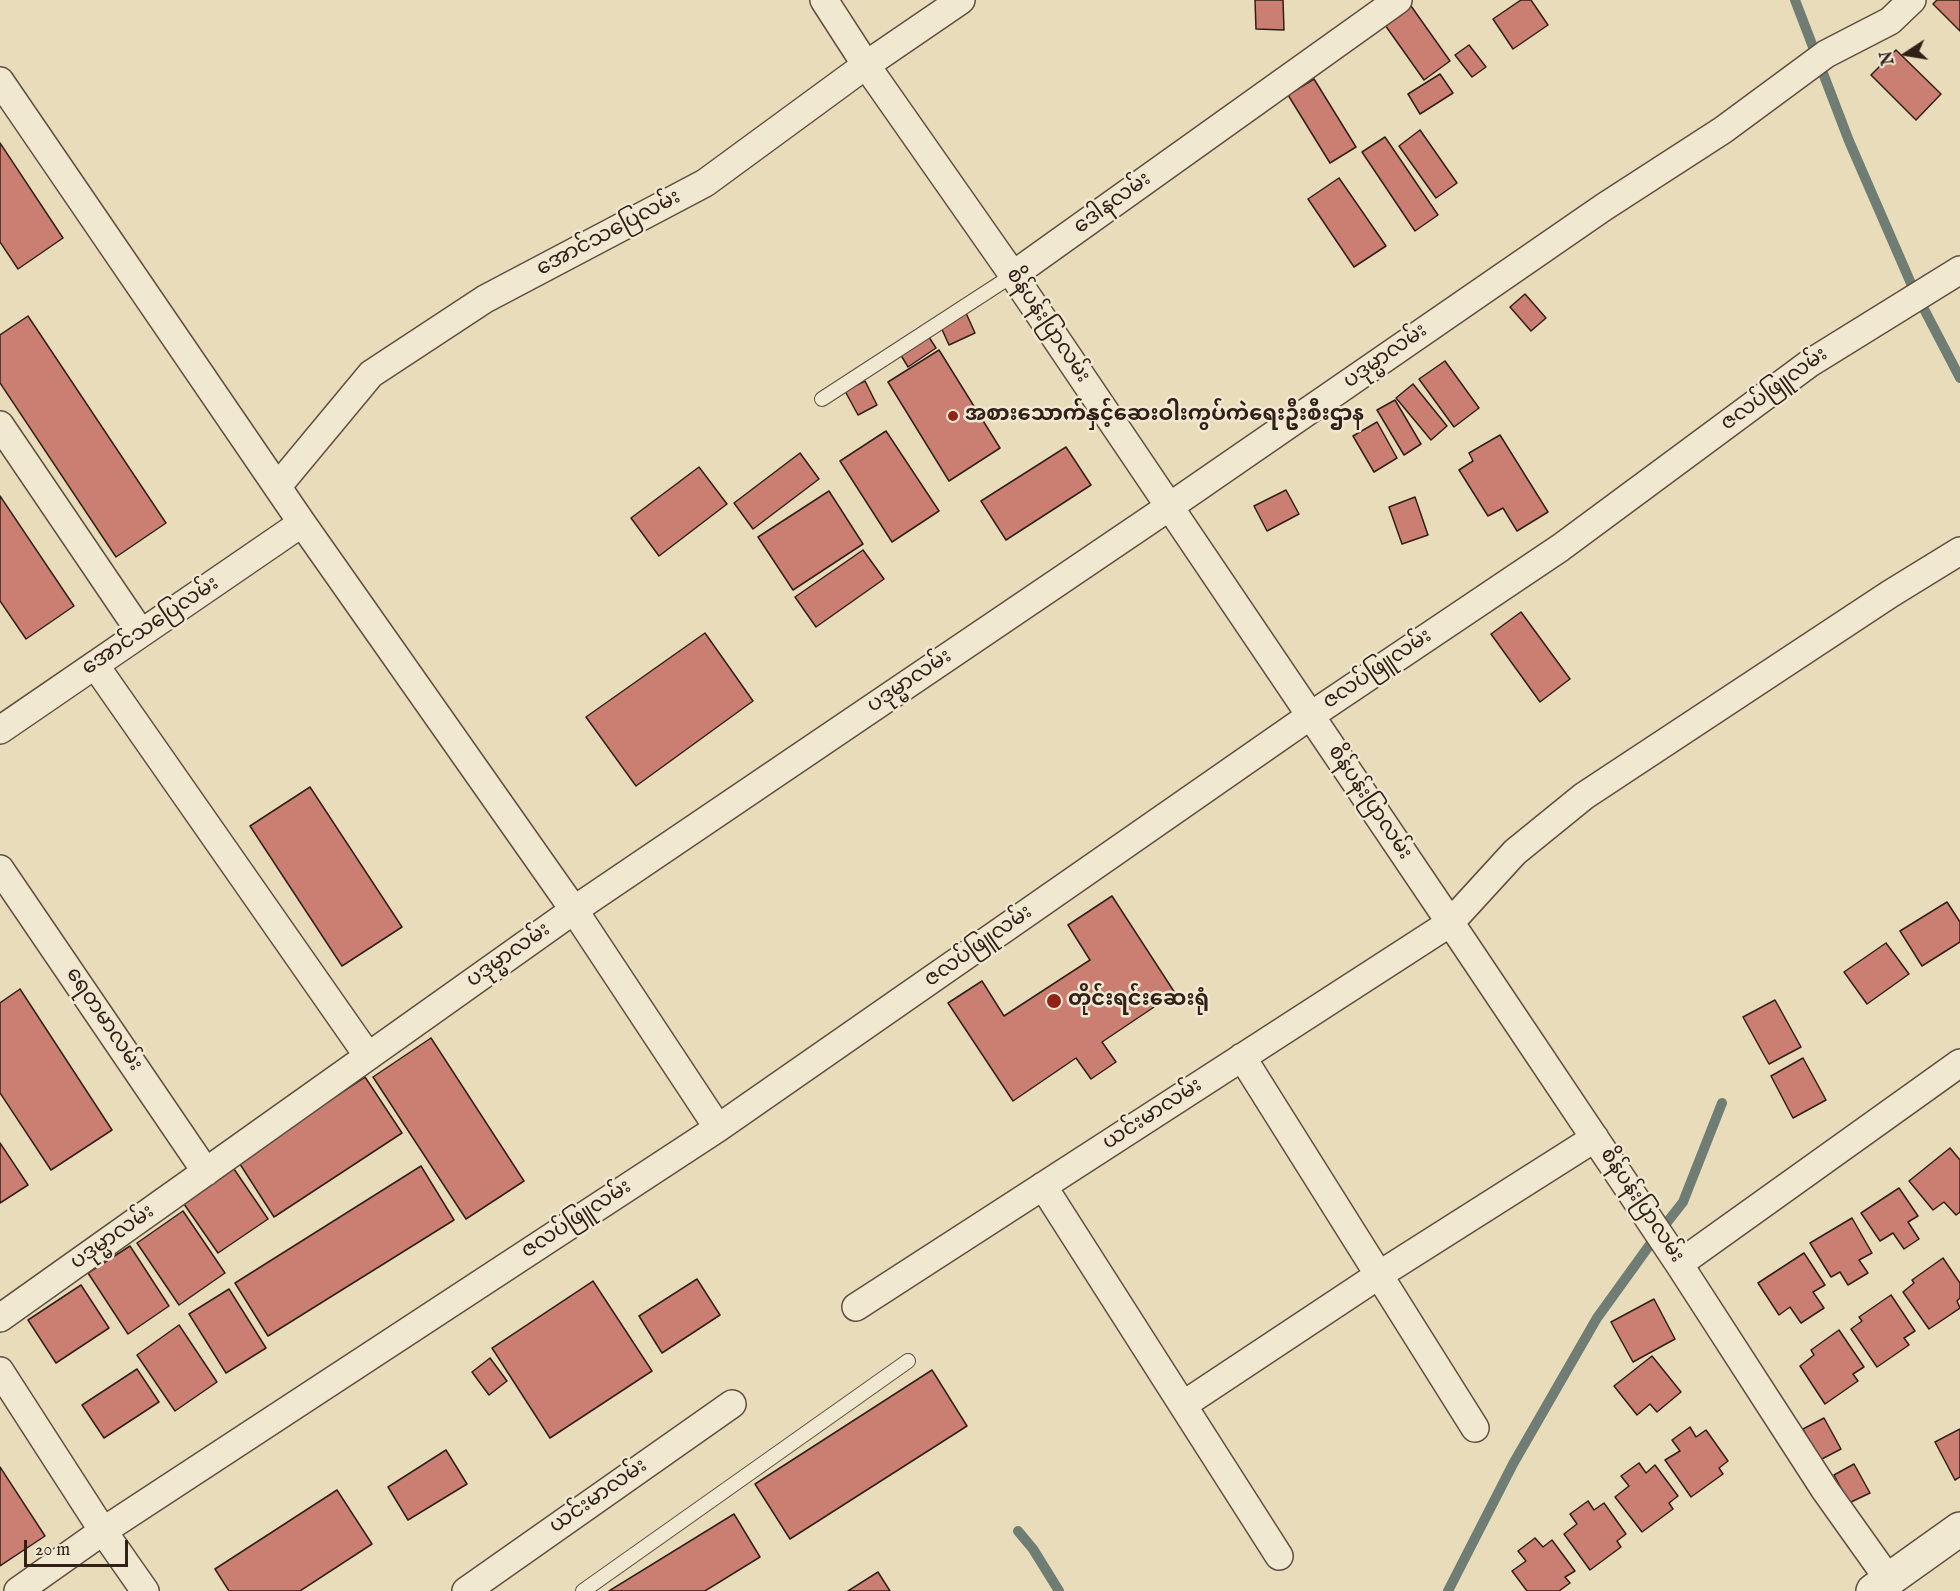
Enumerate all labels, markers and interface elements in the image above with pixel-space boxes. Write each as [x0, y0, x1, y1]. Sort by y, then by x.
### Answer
north arrow [1876, 24, 1936, 84]
text: N [1877, 49, 1900, 67]
street label: ဒေါနလမ်း [1070, 168, 1156, 240]
street label: အောင်သပြေလမ်း [533, 185, 685, 283]
street label: စိန်ပန်းပြာလမ်း [999, 264, 1095, 388]
street label: ပဒုမ္မာလမ်း [1339, 319, 1433, 395]
street label: ဇလပ်ဖြူလမ်း [1717, 343, 1833, 437]
place label: အစားသောက်နှင့်ဆေးဝါးကွပ်ကဲရေးဦးစီးဌာန [965, 403, 1364, 429]
marker: အစားသောက်နှင့်ဆေးဝါးကွပ်ကဲရေးဦးစီးဌာန [946, 409, 960, 423]
street label: အောင်သပြေလမ်း [78, 572, 224, 682]
street label: ဇလပ်ဖြူလမ်း [1319, 624, 1437, 716]
street label: ပဒုမ္မာလမ်း [863, 645, 957, 719]
street label: စိန်ပန်းပြာလမ်း [1321, 741, 1417, 865]
street label: ဇလပ်ဖြူလမ်း [920, 901, 1038, 993]
street label: ပဒုမ္မာလမ်း [462, 918, 556, 994]
street label: ရေတမာလမ်း [59, 963, 147, 1077]
place label: တိုင်းရင်းဆေးရုံ [1068, 988, 1209, 1014]
marker: တိုင်းရင်းဆေးရုံ [1045, 992, 1063, 1010]
street label: ယင်းမာလမ်း [1099, 1074, 1207, 1156]
street label: စိန်ပန်းပြာလမ်း [1593, 1144, 1689, 1268]
street label: ဇလပ်ဖြူလမ်း [517, 1175, 637, 1265]
street label: ပဒုမ္မာလမ်း [66, 1200, 160, 1276]
street label: ယင်းမာလမ်း [545, 1454, 653, 1540]
scale bar [27, 1528, 130, 1566]
text: 20 m [35, 1539, 70, 1562]

